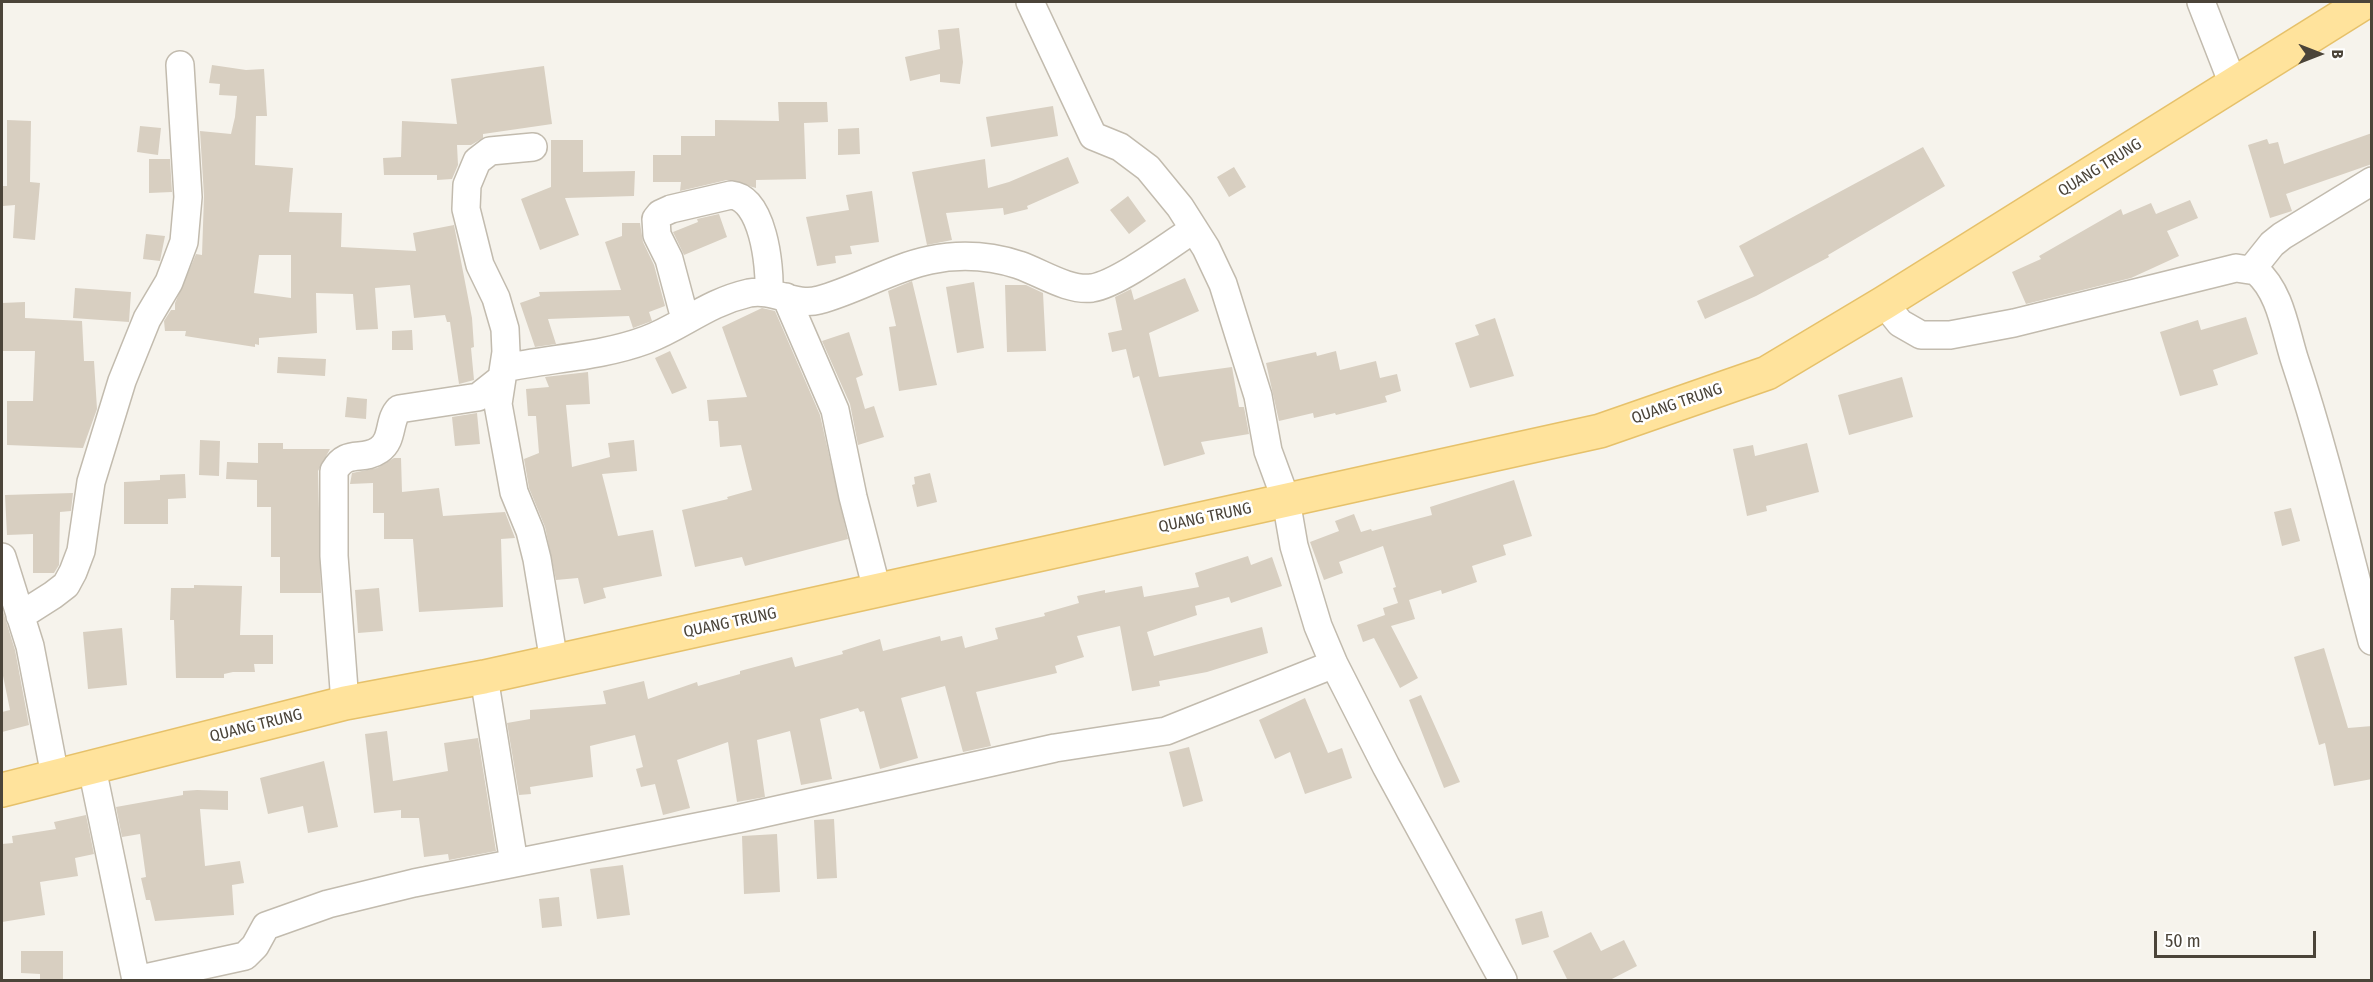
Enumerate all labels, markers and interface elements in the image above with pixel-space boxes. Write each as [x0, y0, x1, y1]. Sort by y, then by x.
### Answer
north arrow [2289, 24, 2349, 84]
text: B [2328, 50, 2347, 58]
street label: QUANG TRUNG [2055, 135, 2145, 201]
street label: QUANG TRUNG [1629, 380, 1725, 428]
street label: QUANG TRUNG [1157, 499, 1253, 537]
street label: QUANG TRUNG [682, 604, 778, 642]
street label: QUANG TRUNG [208, 705, 304, 747]
scale bar [2157, 919, 2319, 957]
text: 50 m [2165, 930, 2201, 952]

